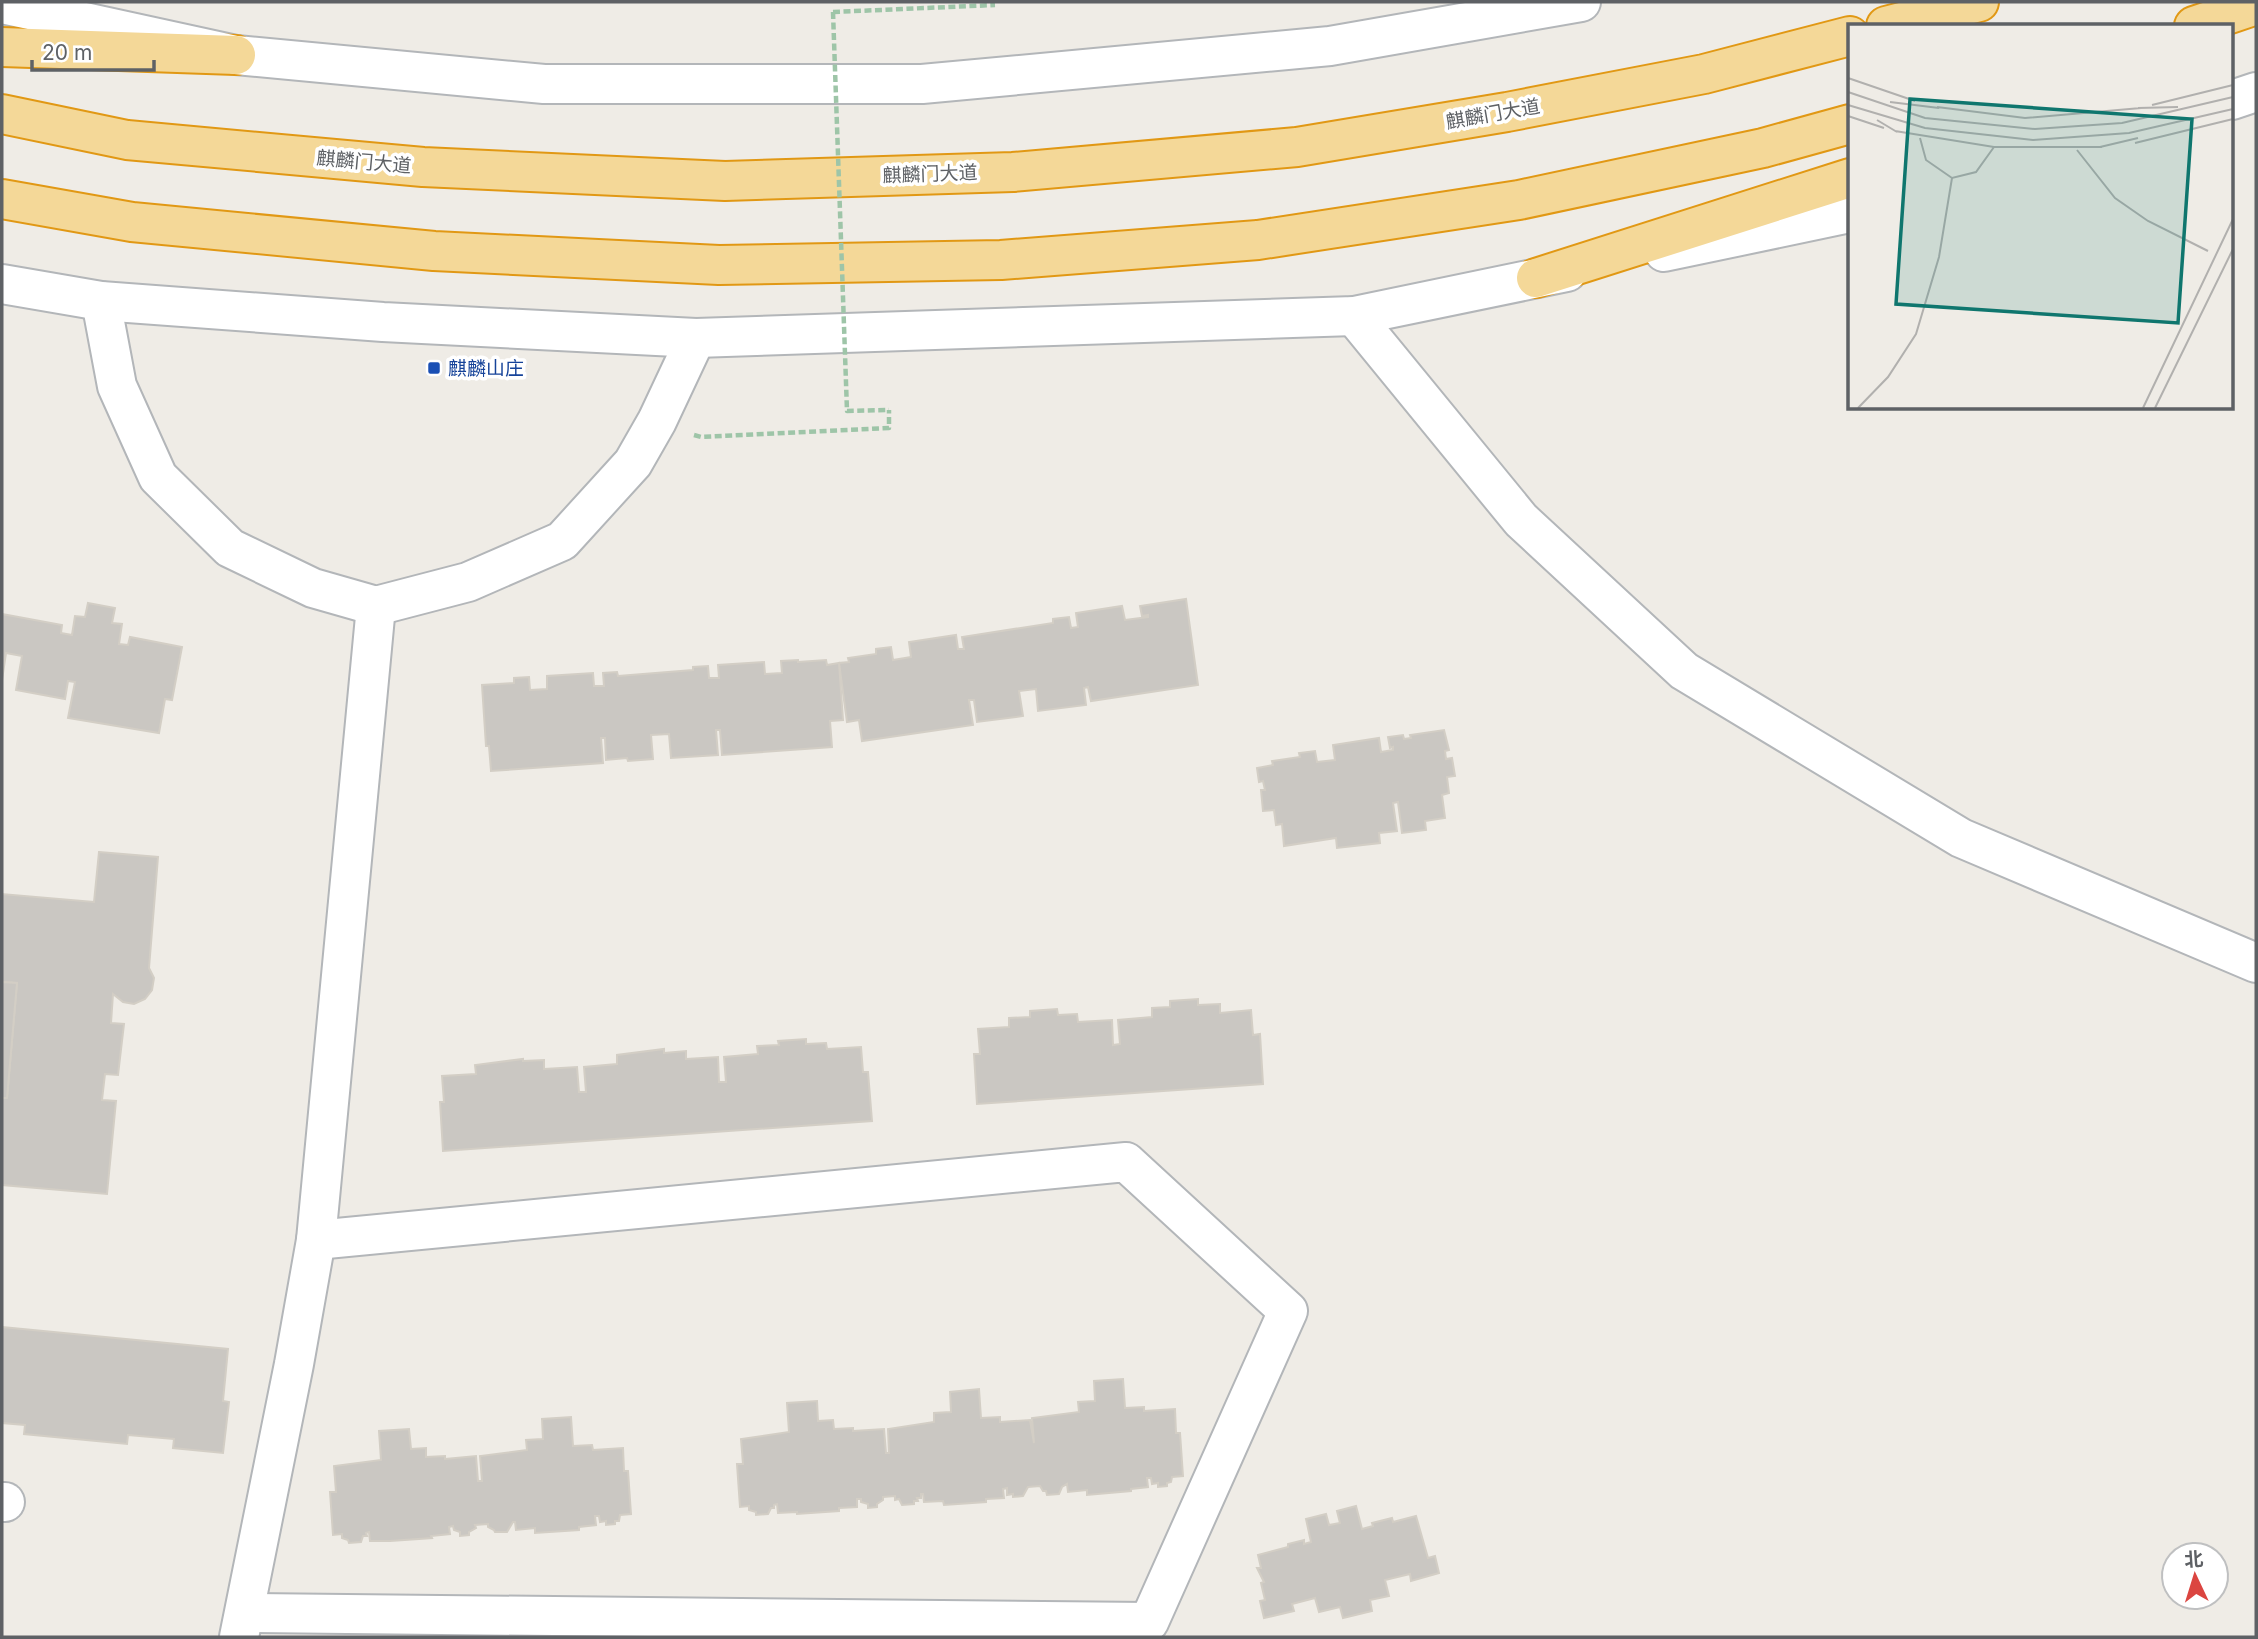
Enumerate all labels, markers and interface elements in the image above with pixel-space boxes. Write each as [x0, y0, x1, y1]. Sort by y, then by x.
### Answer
inset map [1848, 24, 2234, 410]
scale bar [32, 28, 154, 72]
text: 20 m [42, 40, 92, 65]
street label: 麒麟门大道 [1444, 94, 1542, 134]
street label: 麒麟门大道 [316, 146, 412, 178]
street label: 麒麟门大道 [882, 161, 978, 187]
place label: 麒麟山庄 [448, 357, 524, 380]
marker: 麒麟山庄 [426, 360, 442, 376]
north arrow [2160, 1541, 2230, 1611]
text: 北 [2184, 1547, 2204, 1572]

